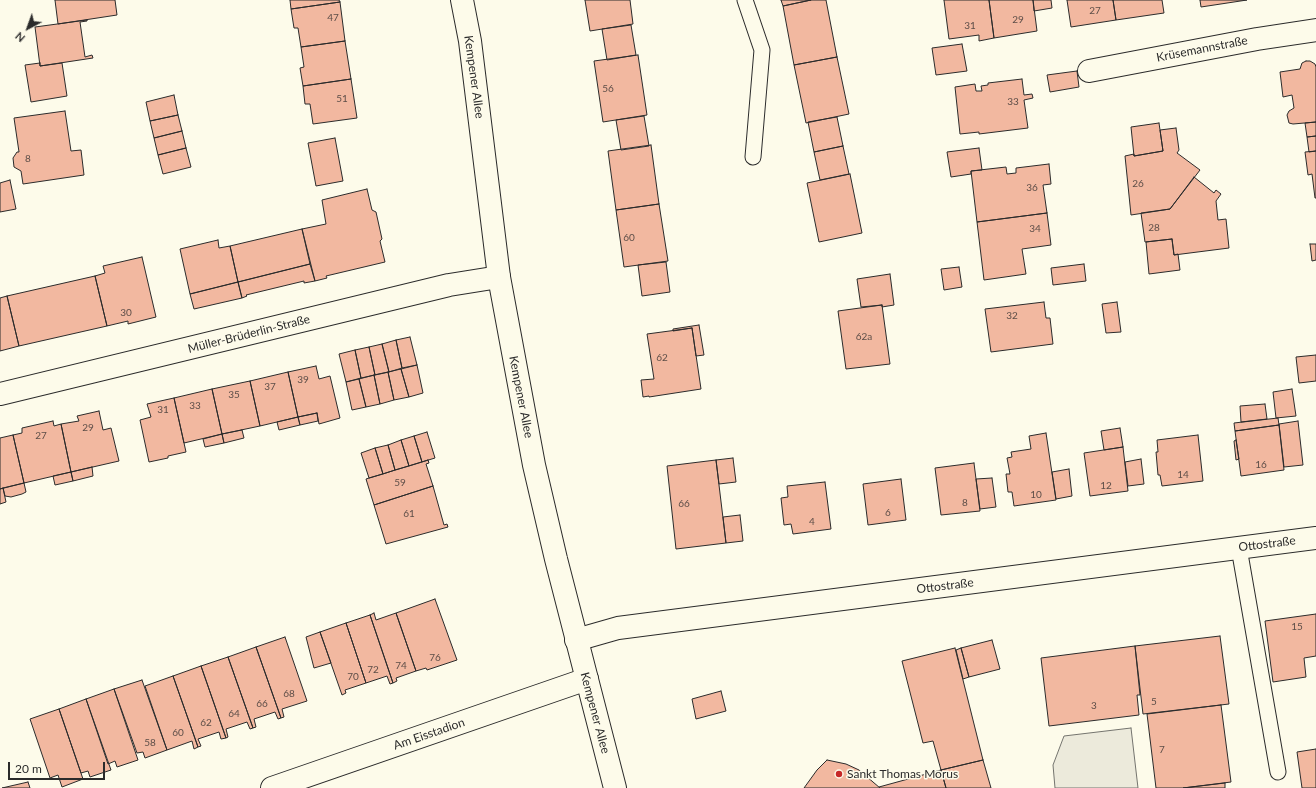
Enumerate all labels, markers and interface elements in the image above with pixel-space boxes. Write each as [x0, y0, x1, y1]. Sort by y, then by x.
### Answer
house number: 27 [1089, 5, 1101, 17]
north arrow [8, 8, 48, 48]
house number: 47 [327, 12, 339, 24]
house number: 29 [1012, 14, 1024, 26]
house number: 31 [964, 20, 976, 32]
text: N [12, 30, 27, 45]
street label: Krüsemannstraße [1155, 33, 1249, 65]
street label: Kempener Allee [461, 35, 487, 119]
house number: 56 [602, 83, 614, 95]
house number: 51 [336, 93, 348, 105]
house number: 33 [1007, 96, 1019, 108]
house number: 8 [25, 153, 31, 165]
house number: 26 [1132, 178, 1144, 190]
house number: 36 [1026, 182, 1038, 194]
house number: 28 [1148, 222, 1160, 234]
house number: 34 [1029, 223, 1041, 235]
house number: 60 [623, 232, 635, 244]
house number: 30 [120, 307, 132, 319]
house number: 32 [1006, 310, 1018, 322]
street label: Müller-Brüderlin-Straße [186, 312, 312, 356]
house number: 62a [856, 331, 872, 343]
house number: 62 [656, 352, 668, 364]
street label: Kempener Allee [506, 355, 536, 439]
house number: 39 [297, 374, 309, 386]
house number: 37 [264, 381, 276, 393]
house number: 35 [228, 389, 240, 401]
house number: 33 [189, 400, 201, 412]
house number: 31 [157, 404, 169, 416]
house number: 29 [82, 422, 94, 434]
house number: 27 [35, 430, 47, 442]
house number: 16 [1255, 459, 1267, 471]
house number: 14 [1177, 469, 1189, 481]
house number: 59 [394, 477, 406, 489]
house number: 12 [1100, 480, 1112, 492]
house number: 10 [1030, 489, 1042, 501]
house number: 8 [962, 497, 968, 509]
house number: 66 [678, 498, 690, 510]
house number: 6 [885, 507, 891, 519]
house number: 61 [403, 508, 415, 520]
house number: 4 [809, 516, 815, 528]
street label: Ottostraße [1238, 533, 1296, 555]
street label: Ottostraße [916, 575, 974, 597]
house number: 15 [1291, 621, 1303, 633]
house number: 76 [429, 652, 441, 664]
house number: 74 [395, 660, 407, 672]
house number: 72 [367, 664, 379, 676]
house number: 70 [347, 671, 359, 683]
street label: Kempener Allee [577, 671, 613, 755]
house number: 68 [283, 688, 295, 700]
house number: 5 [1151, 696, 1157, 708]
house number: 66 [256, 698, 268, 710]
house number: 3 [1091, 700, 1097, 712]
house number: 64 [228, 708, 240, 720]
street label: Am Eisstadion [391, 715, 467, 753]
house number: 62 [200, 717, 212, 729]
house number: 60 [172, 727, 184, 739]
house number: 58 [144, 737, 156, 749]
house number: 7 [1159, 744, 1165, 756]
scale bar [10, 754, 107, 780]
text: 20 m [15, 761, 42, 776]
place label: Sankt Thomas Morus [847, 767, 958, 781]
marker: Sankt Thomas Morus [834, 769, 844, 779]

